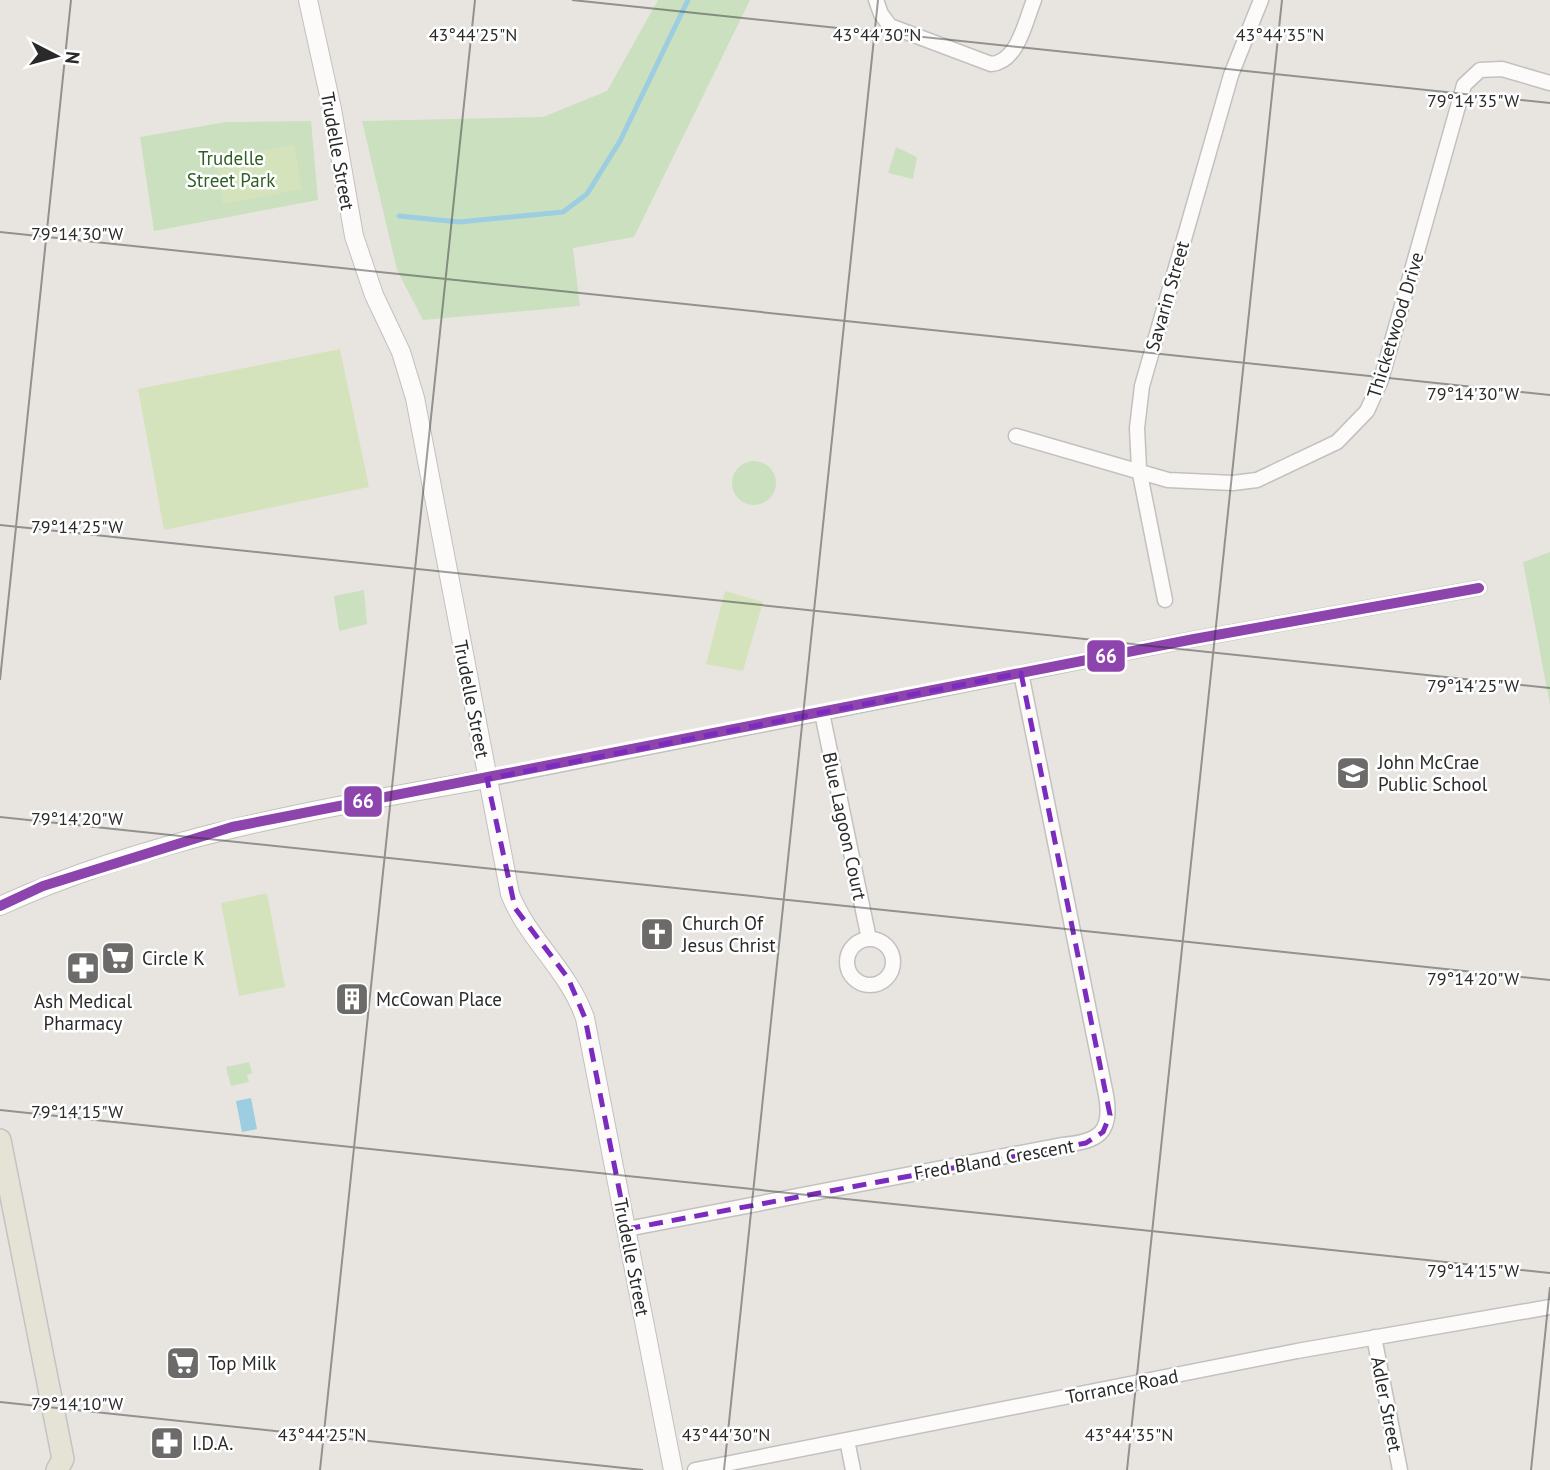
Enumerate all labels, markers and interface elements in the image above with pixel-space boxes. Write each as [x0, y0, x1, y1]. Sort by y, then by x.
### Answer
north arrow [21, 21, 91, 91]
text: 43°44'25"N [429, 23, 517, 46]
text: 43°44'30"N [833, 23, 921, 46]
text: 43°44'35"N [1236, 23, 1324, 46]
text: N [60, 50, 85, 65]
text: 79°14'35"W [1427, 89, 1519, 112]
street label: Trudelle Street [316, 90, 360, 212]
park label: Trudelle Street Park [187, 146, 275, 192]
text: 79°14'30"W [31, 222, 123, 245]
street label: Savarin Street [1140, 238, 1194, 354]
street label: Thicketwood Drive [1361, 249, 1429, 401]
text: 79°14'30"W [1427, 382, 1519, 405]
text: 79°14'25"W [31, 515, 123, 538]
street label: Trudelle Street [449, 638, 495, 760]
line badge: 66 [1086, 639, 1126, 673]
text: 66 [1095, 644, 1117, 668]
text: 79°14'25"W [1427, 674, 1519, 697]
street label: Blue Lagoon Court [818, 750, 873, 903]
place label: John McCrae Public School [1377, 750, 1488, 796]
school or university icon: John McCrae Public School [1334, 754, 1372, 792]
line badge: 66 [343, 785, 383, 818]
text: 66 [352, 789, 374, 813]
text: 79°14'20"W [31, 807, 123, 830]
place label: Church Of Jesus Christ [681, 911, 776, 957]
church icon: Church Of Jesus Christ [638, 915, 676, 953]
supermarket icon: Circle K [99, 939, 137, 977]
place label: Circle K [142, 946, 205, 970]
pharmacy icon: Ash Medical Pharmacy [64, 949, 102, 987]
text: 79°14'20"W [1427, 967, 1519, 990]
building icon: McCowan Place [333, 980, 371, 1018]
place label: McCowan Place [376, 987, 502, 1011]
place label: Ash Medical Pharmacy [34, 989, 133, 1035]
text: 79°14'15"W [31, 1100, 123, 1123]
street label: Fred Bland Crescent [912, 1133, 1077, 1185]
street label: Trudelle Street [609, 1196, 655, 1318]
text: 79°14'15"W [1427, 1259, 1519, 1282]
supermarket icon: Top Milk [164, 1344, 202, 1382]
place label: Top Milk [208, 1351, 276, 1375]
street label: Adler Street [1366, 1354, 1408, 1454]
street label: Torrance Road [1064, 1363, 1180, 1409]
text: 79°14'10"W [31, 1392, 123, 1415]
text: 43°44'25"N [278, 1423, 366, 1446]
text: 43°44'30"N [682, 1423, 770, 1446]
text: 43°44'35"N [1085, 1423, 1173, 1446]
pharmacy icon: I.D.A. [148, 1424, 186, 1462]
place label: I.D.A. [192, 1431, 233, 1455]

